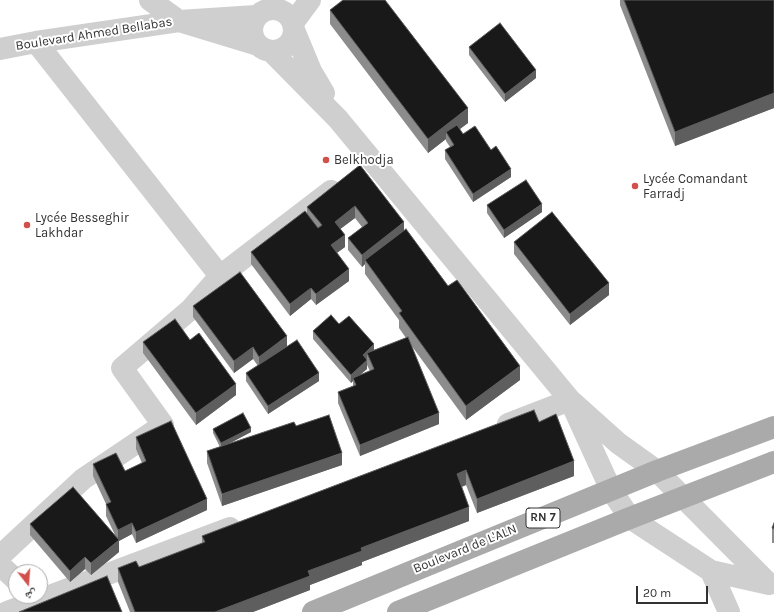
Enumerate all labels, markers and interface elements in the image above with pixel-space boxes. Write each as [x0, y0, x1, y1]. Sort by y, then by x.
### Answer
street label: Boulevard Ahmed Bellabas [15, 14, 173, 54]
place label: Belkhodja [334, 152, 394, 168]
marker: Belkhodja [321, 155, 331, 165]
place label: Lycée Comandant Farradj [643, 171, 748, 202]
marker: Lycée Comandant Farradj [630, 181, 640, 191]
place label: Lycée Besseghir Lakhdar [35, 210, 129, 241]
marker: Lycée Besseghir Lakhdar [22, 220, 32, 230]
road number: RN 7 [526, 508, 560, 528]
street label: Boulevard de L'ALN [411, 521, 519, 577]
north arrow [8, 564, 48, 604]
scale bar [638, 578, 710, 604]
text: 20 m [643, 586, 671, 600]
text: ش [24, 587, 39, 603]

